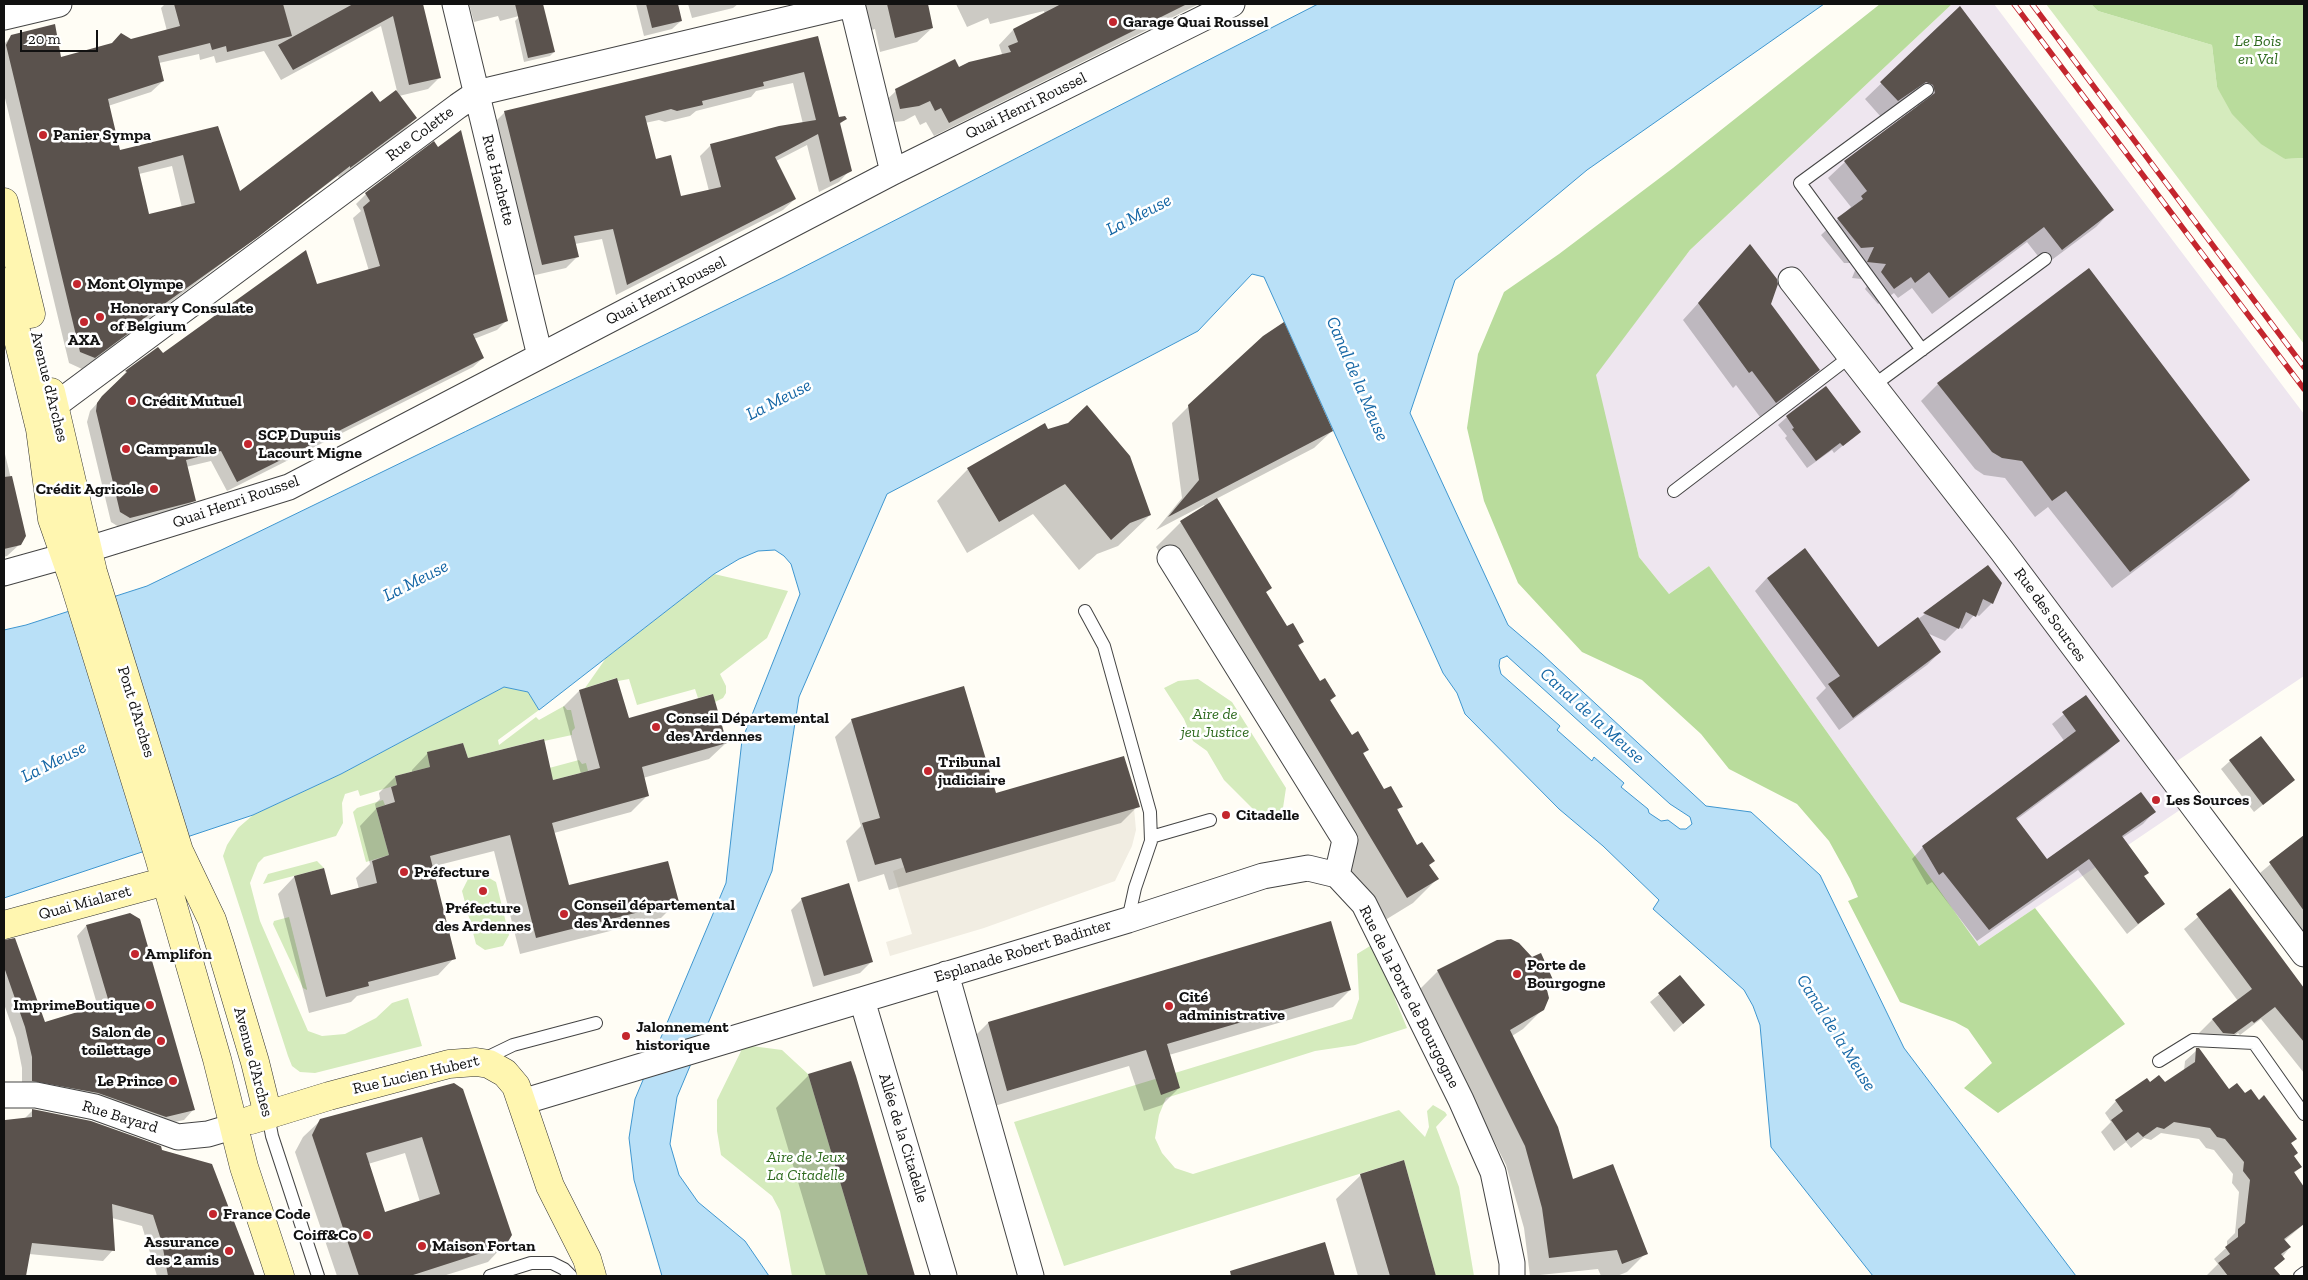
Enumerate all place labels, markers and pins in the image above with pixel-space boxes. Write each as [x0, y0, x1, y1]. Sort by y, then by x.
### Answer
place label: Garage Quai Roussel [1123, 12, 1268, 32]
marker: Garage Quai Roussel [1107, 16, 1119, 28]
place label: Panier Sympa [53, 125, 151, 145]
marker: Panier Sympa [37, 129, 49, 141]
place label: Mont Olympe [87, 274, 183, 294]
marker: Mont Olympe [71, 278, 83, 290]
place label: Honorary Consulate of Belgium [110, 298, 253, 336]
marker: Honorary Consulate of Belgium [94, 311, 106, 323]
marker: AXA [78, 316, 90, 328]
place label: AXA [68, 330, 100, 350]
place label: Crédit Mutuel [142, 391, 242, 411]
marker: Crédit Mutuel [126, 395, 138, 407]
place label: SCP Dupuis Lacourt Migne [258, 425, 362, 463]
marker: SCP Dupuis Lacourt Migne [242, 438, 254, 450]
place label: Campanule [136, 439, 217, 459]
marker: Campanule [120, 443, 132, 455]
place label: Crédit Agricole [36, 479, 144, 499]
marker: Crédit Agricole [148, 483, 160, 495]
place label: Conseil Départemental des Ardennes [666, 708, 829, 746]
marker: Conseil Départemental des Ardennes [650, 721, 662, 733]
place label: Tribunal judiciaire [938, 752, 1005, 790]
marker: Tribunal judiciaire [922, 765, 934, 777]
place label: Les Sources [2166, 790, 2249, 810]
marker: Les Sources [2150, 794, 2162, 806]
place label: Citadelle [1236, 805, 1299, 825]
marker: Citadelle [1220, 809, 1232, 821]
place label: Préfecture [414, 862, 490, 882]
marker: Préfecture [398, 866, 410, 878]
marker: Préfecture des Ardennes [477, 885, 489, 897]
place label: Conseil départemental des Ardennes [574, 895, 735, 933]
place label: Préfecture des Ardennes [435, 898, 531, 936]
marker: Conseil départemental des Ardennes [558, 908, 570, 920]
place label: Amplifon [145, 944, 212, 964]
marker: Amplifon [129, 948, 141, 960]
place label: Porte de Bourgogne [1527, 955, 1605, 993]
marker: Porte de Bourgogne [1511, 968, 1523, 980]
place label: Cité administrative [1179, 987, 1285, 1025]
place label: ImprimeBoutique [13, 995, 140, 1015]
marker: ImprimeBoutique [144, 999, 156, 1011]
marker: Cité administrative [1163, 1000, 1175, 1012]
place label: Jalonnement historique [636, 1017, 729, 1055]
place label: Salon de toilettage [82, 1022, 151, 1060]
marker: Jalonnement historique [620, 1030, 632, 1042]
marker: Salon de toilettage [155, 1035, 167, 1047]
place label: Le Prince [97, 1071, 163, 1091]
marker: Le Prince [167, 1075, 179, 1087]
place label: France Code [223, 1204, 310, 1224]
marker: France Code [207, 1208, 219, 1220]
place label: Coiff&Co [293, 1225, 357, 1245]
marker: Coiff&Co [361, 1229, 373, 1241]
place label: Assurance des 2 amis [144, 1232, 219, 1270]
place label: Maison Fortan [432, 1236, 536, 1256]
marker: Maison Fortan [416, 1240, 428, 1252]
marker: Assurance des 2 amis [223, 1245, 235, 1257]

